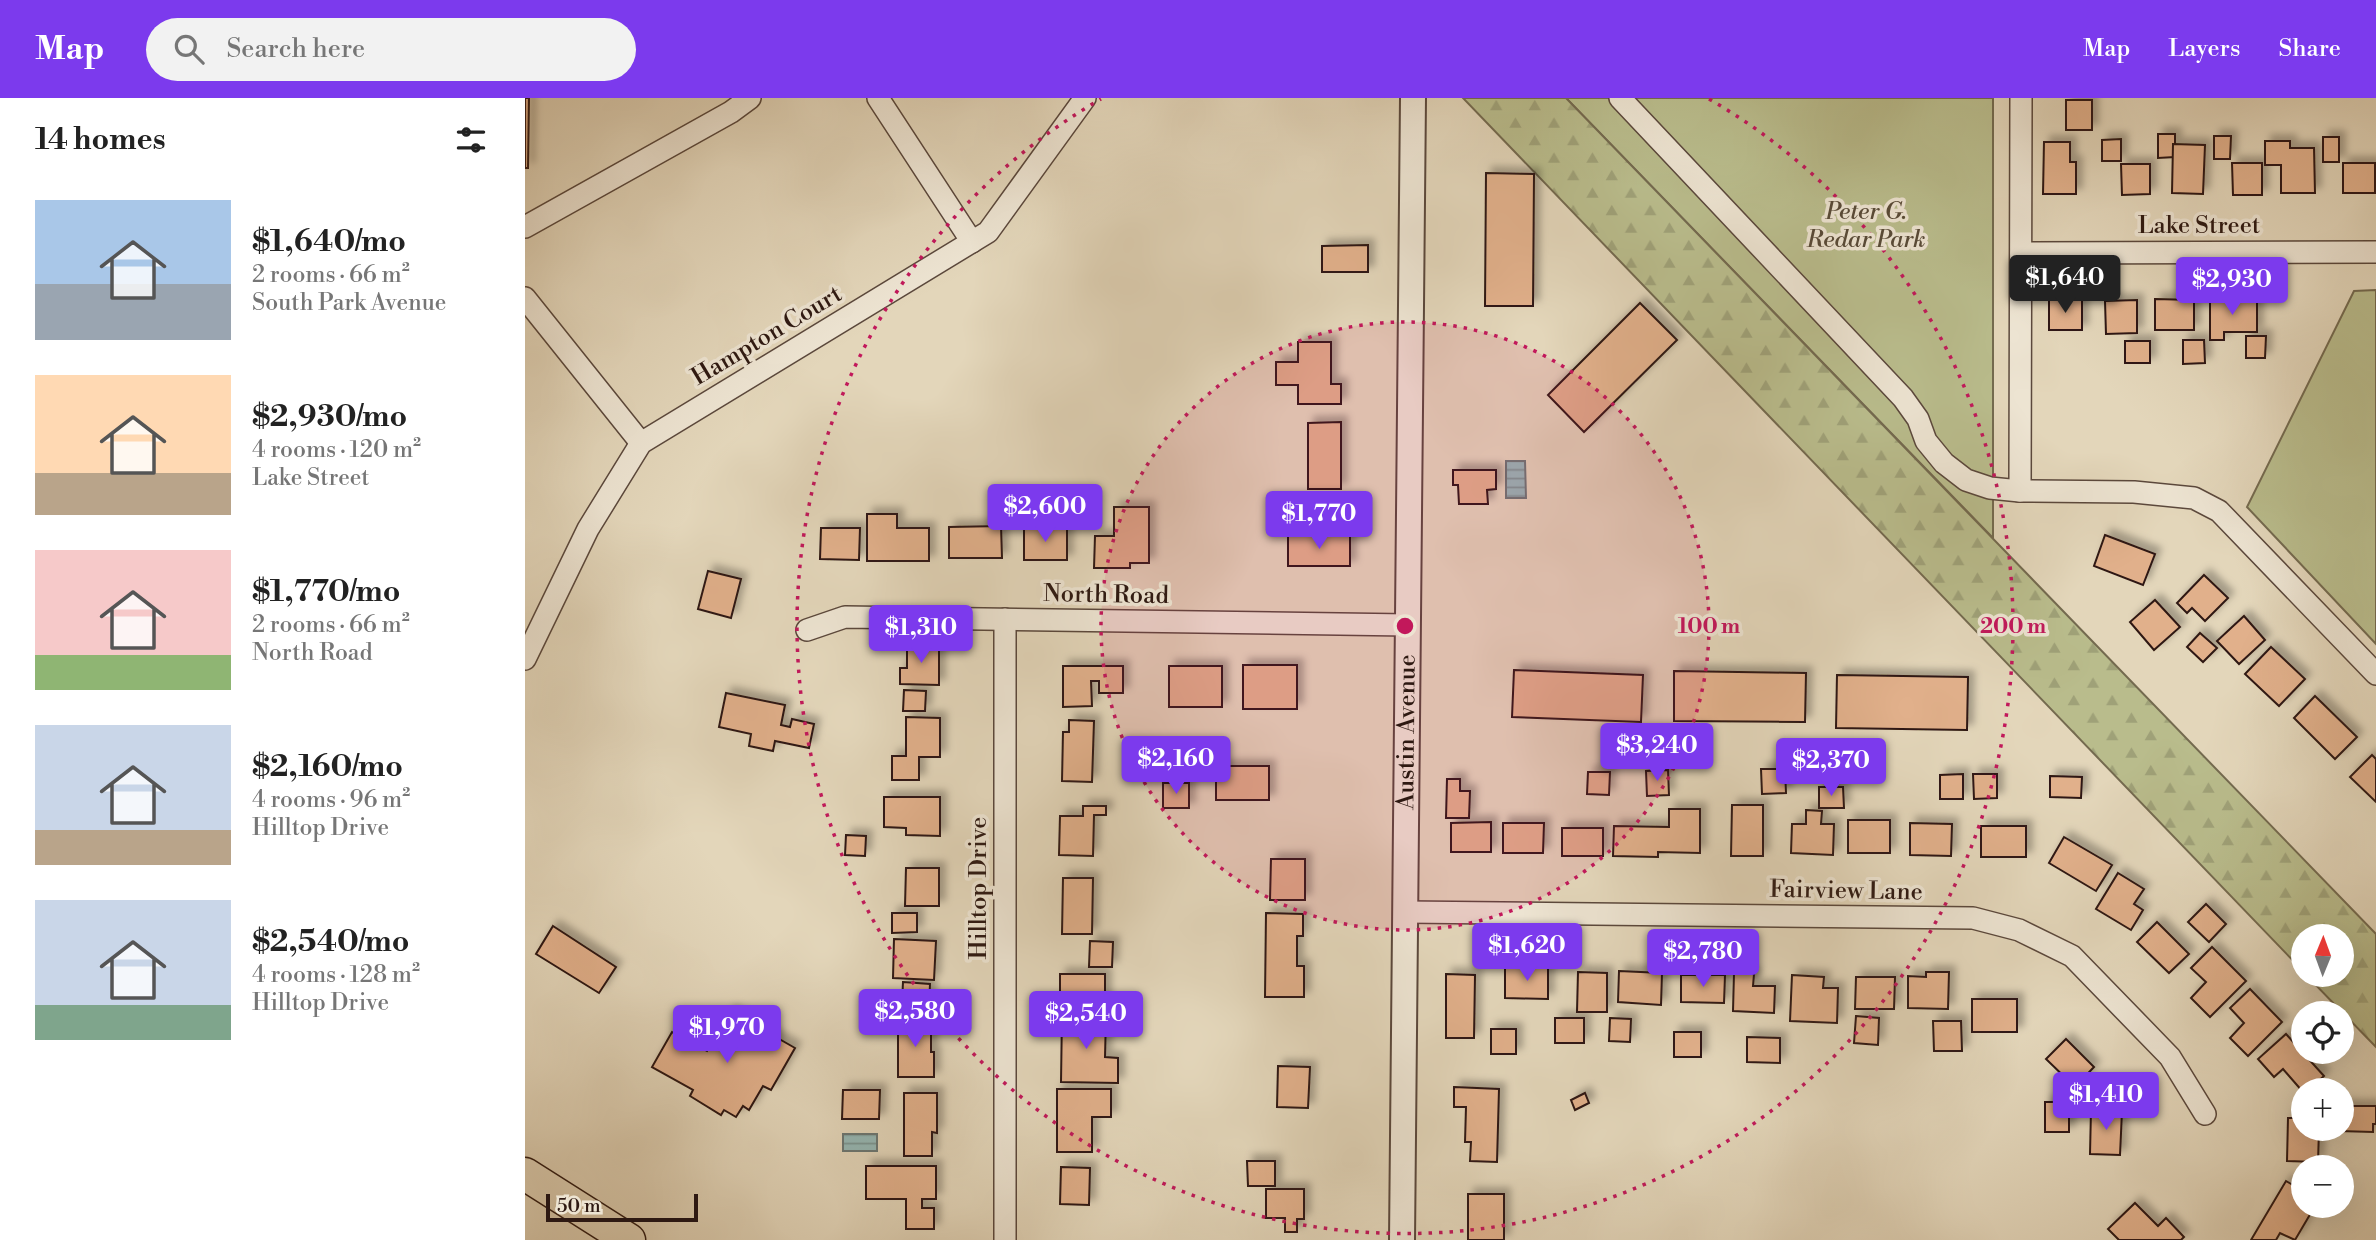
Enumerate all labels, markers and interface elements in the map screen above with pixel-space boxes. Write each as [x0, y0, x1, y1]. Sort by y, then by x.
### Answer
search box [146, 18, 636, 81]
text: Map [35, 29, 104, 70]
icon: search [170, 30, 208, 68]
text: Search here [226, 33, 365, 65]
text: Map [2083, 34, 2130, 64]
text: Layers [2168, 34, 2240, 64]
text: Share [2278, 34, 2341, 64]
text: 14 homes [35, 121, 166, 159]
icon: filters [452, 121, 490, 159]
park label: Peter G. Redar Park [1806, 197, 1925, 255]
street label: Lake Street [2138, 211, 2261, 241]
text: $1,640/mo [252, 223, 406, 261]
icon: home [91, 228, 175, 312]
pin: $1,640 [2008, 256, 2122, 315]
pin: $2,930 [2175, 258, 2289, 317]
text: 2 rooms · 66 m² [252, 261, 410, 289]
text: $1,640 [2025, 264, 2105, 292]
text: $2,930 [2192, 266, 2272, 294]
street label: Hampton Court [686, 279, 848, 393]
text: South Park Avenue [252, 289, 447, 317]
text: $2,930/mo [252, 398, 407, 436]
icon: home [91, 403, 175, 487]
text: 4 rooms · 120 m² [252, 436, 421, 464]
text: Lake Street [252, 464, 370, 492]
pin: $2,600 [988, 484, 1102, 544]
pin: $1,770 [1262, 491, 1376, 551]
text: $2,600 [1003, 493, 1087, 521]
text: $1,770 [1282, 500, 1356, 528]
text: $1,770/mo [252, 573, 400, 611]
icon: home [91, 578, 175, 662]
street label: North Road [1043, 579, 1170, 611]
pin: $1,310 [864, 606, 978, 665]
text: 2 rooms · 66 m² [252, 611, 410, 639]
text: $1,310 [885, 614, 957, 642]
centre of rings [1393, 614, 1417, 638]
text: 100 m [1678, 614, 1740, 640]
text: 200 m [1980, 614, 2046, 640]
text: North Road [252, 639, 373, 667]
street label: Austin Avenue [1391, 654, 1423, 811]
pin: $3,240 [1600, 724, 1714, 783]
text: $3,240 [1616, 732, 1698, 760]
pin: $2,160 [1119, 736, 1233, 796]
pin: $2,370 [1774, 738, 1888, 798]
text: $2,160 [1138, 745, 1214, 773]
text: $2,370 [1792, 747, 1870, 775]
text: $2,160/mo [252, 748, 403, 786]
icon: home [91, 753, 175, 837]
text: 4 rooms · 96 m² [252, 786, 410, 814]
text: Hilltop Drive [252, 814, 389, 842]
street label: Hilltop Drive [964, 817, 994, 959]
street label: Fairview Lane [1769, 875, 1923, 907]
text: $2,540/mo [252, 923, 409, 961]
pin: $1,620 [1470, 924, 1584, 983]
north arrow [2291, 924, 2354, 987]
map controls [2291, 924, 2354, 1218]
icon: home [91, 928, 175, 1012]
pin: $2,780 [1646, 930, 1760, 989]
text: $1,620 [1488, 932, 1566, 960]
text: $2,780 [1663, 938, 1743, 966]
text: 4 rooms · 128 m² [252, 961, 420, 989]
text: Hilltop Drive [252, 989, 389, 1017]
pin: $2,580 [858, 990, 972, 1049]
pin: $2,540 [1029, 992, 1143, 1051]
text: $2,580 [875, 998, 955, 1026]
text: $2,540 [1045, 1000, 1127, 1028]
button: locate [2291, 1001, 2354, 1064]
pin: $1,970 [670, 1006, 784, 1065]
text: $1,970 [689, 1014, 765, 1042]
pin: $1,410 [2049, 1072, 2163, 1132]
button: + [2291, 1078, 2354, 1141]
text: $1,410 [2069, 1081, 2143, 1109]
button: − [2291, 1155, 2354, 1218]
scale bar [546, 1191, 698, 1223]
text: 50 m [557, 1194, 601, 1218]

